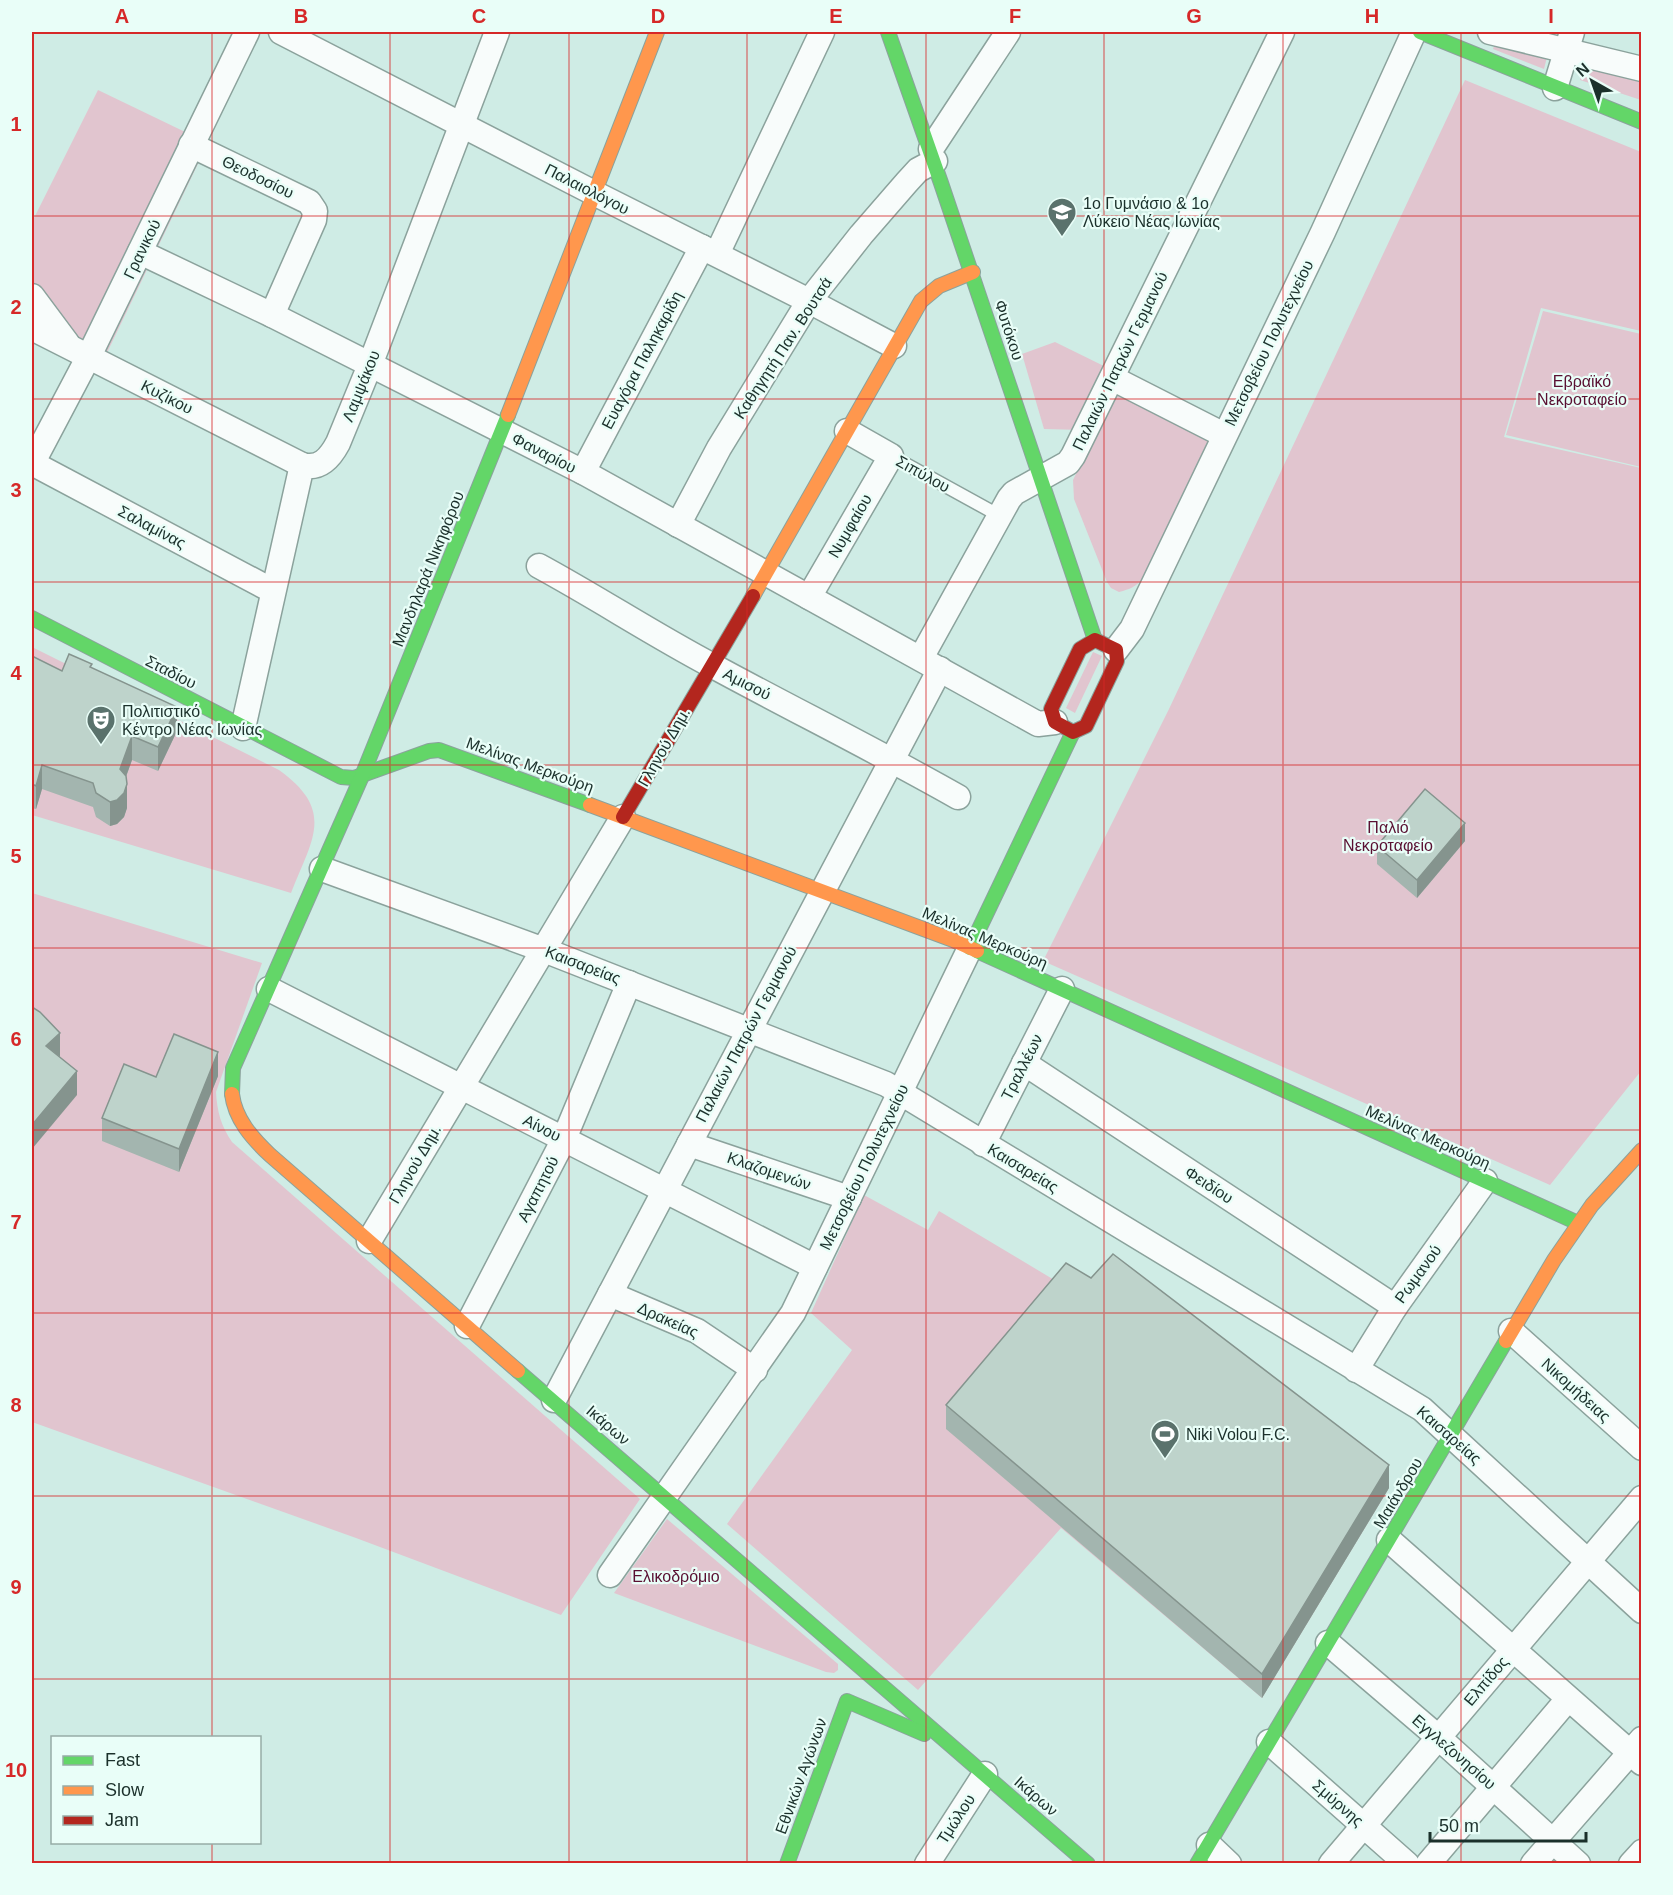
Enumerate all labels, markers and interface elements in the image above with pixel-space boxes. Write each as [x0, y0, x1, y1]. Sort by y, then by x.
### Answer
text: A [115, 5, 129, 27]
text: B [294, 5, 308, 27]
text: C [472, 5, 486, 27]
text: D [651, 5, 665, 27]
text: E [829, 5, 843, 27]
text: F [1009, 5, 1021, 27]
text: G [1186, 5, 1202, 27]
text: H [1365, 5, 1379, 27]
text: I [1548, 5, 1554, 27]
north arrow [1562, 51, 1622, 111]
text: N [1573, 60, 1593, 80]
text: 1 [10, 113, 22, 135]
street label: Θεοδοσίου [220, 152, 296, 202]
street label: Παλαιολόγου [542, 160, 632, 218]
place label: 1ο Γυμνάσιο & 1ο Λύκειο Νέας Ιωνίας [1083, 195, 1220, 230]
school or university icon: 1ο Γυμνάσιο & 1ο Λύκειο Νέας Ιωνίας [1046, 196, 1078, 238]
street label: Γρανικού [120, 216, 164, 282]
street label: Μετσοβείου Πολυτεχνείου [1221, 257, 1317, 429]
street label: Παλαιών Πατρών Γερμανού [1069, 269, 1171, 453]
street label: Καθηγητή Παν. Βουτσά [731, 274, 835, 422]
street label: Ευαγόρα Παληκαρίδη [598, 288, 686, 432]
text: 2 [10, 296, 22, 318]
street label: Φυτόκου [991, 298, 1027, 362]
street label: Λαμψάκου [339, 348, 383, 424]
park label: Εβραϊκό Νεκροταφείο [1537, 373, 1627, 408]
street label: Κυζίκου [138, 377, 196, 418]
street label: Φαναρίου [509, 430, 579, 476]
street label: Σιπύλου [893, 452, 953, 496]
text: 3 [10, 479, 22, 501]
street label: Μανδηλαρά Νικηφόρου [389, 489, 467, 649]
street label: Νυμφαίου [825, 491, 875, 561]
street label: Σαλαμίνας [115, 502, 189, 552]
street label: Σταδίου [143, 652, 199, 692]
text: 4 [10, 662, 22, 684]
street label: Αμισού [720, 665, 774, 703]
place label: Πολιτιστικό Κέντρο Νέας Ιωνίας [122, 703, 262, 738]
theatre icon: Πολιτιστικό Κέντρο Νέας Ιωνίας [85, 704, 117, 746]
street label: Γληνού Δημ. [635, 705, 693, 789]
street label: Μελίνας Μερκούρη [464, 734, 596, 796]
park label: Παλιό Νεκροταφείο [1343, 819, 1433, 854]
text: 5 [10, 845, 22, 867]
street label: Μελίνας Μερκούρη [920, 904, 1050, 972]
street label: Καισαρείας [543, 943, 623, 987]
street label: Παλαιών Πατρών Γερμανού [692, 943, 800, 1125]
text: 6 [10, 1028, 22, 1050]
street label: Τραλλέων [998, 1031, 1046, 1103]
street label: Μετσοβείου Πολυτεχνείου [816, 1081, 912, 1253]
street label: Μελίνας Μερκούρη [1363, 1102, 1493, 1172]
street label: Αίνου [520, 1111, 564, 1145]
street label: Γληνού Δημ. [386, 1122, 444, 1206]
street label: Καισαρείας [985, 1140, 1062, 1196]
street label: Κλαζομενών [725, 1149, 813, 1194]
street label: Αγαπητού [514, 1153, 562, 1225]
street label: Φειδίου [1182, 1163, 1236, 1207]
text: 7 [10, 1211, 22, 1233]
street label: Ρωμανού [1391, 1242, 1445, 1306]
street label: Δρακείας [635, 1299, 701, 1341]
street label: Νικομήδειας [1538, 1355, 1614, 1425]
text: 8 [10, 1394, 22, 1416]
street label: Ικάρων [583, 1402, 633, 1448]
street label: Καισαρείας [1414, 1403, 1485, 1468]
sports icon: Niki Volou F.C. [1149, 1418, 1181, 1460]
place label: Niki Volou F.C. [1186, 1426, 1290, 1443]
street label: Μαιάνδρου [1370, 1455, 1426, 1531]
park label: Ελικοδρόμιο [632, 1568, 720, 1585]
text: 9 [10, 1576, 22, 1598]
street label: Ελπίδος [1461, 1653, 1512, 1709]
street label: Εγγλεζονησίου [1408, 1711, 1499, 1794]
street label: Εθνικών Αγώνων [772, 1716, 830, 1836]
legend [51, 1736, 261, 1844]
text: Fast [105, 1750, 140, 1770]
text: 10 [5, 1759, 27, 1781]
street label: Ικάρων [1011, 1773, 1061, 1819]
street label: Σμύρνης [1309, 1776, 1367, 1830]
text: Slow [105, 1780, 145, 1800]
street label: Τμώλου [934, 1791, 978, 1847]
scale bar [1430, 1805, 1586, 1843]
text: Jam [105, 1810, 139, 1830]
text: 50 m [1439, 1816, 1479, 1836]

